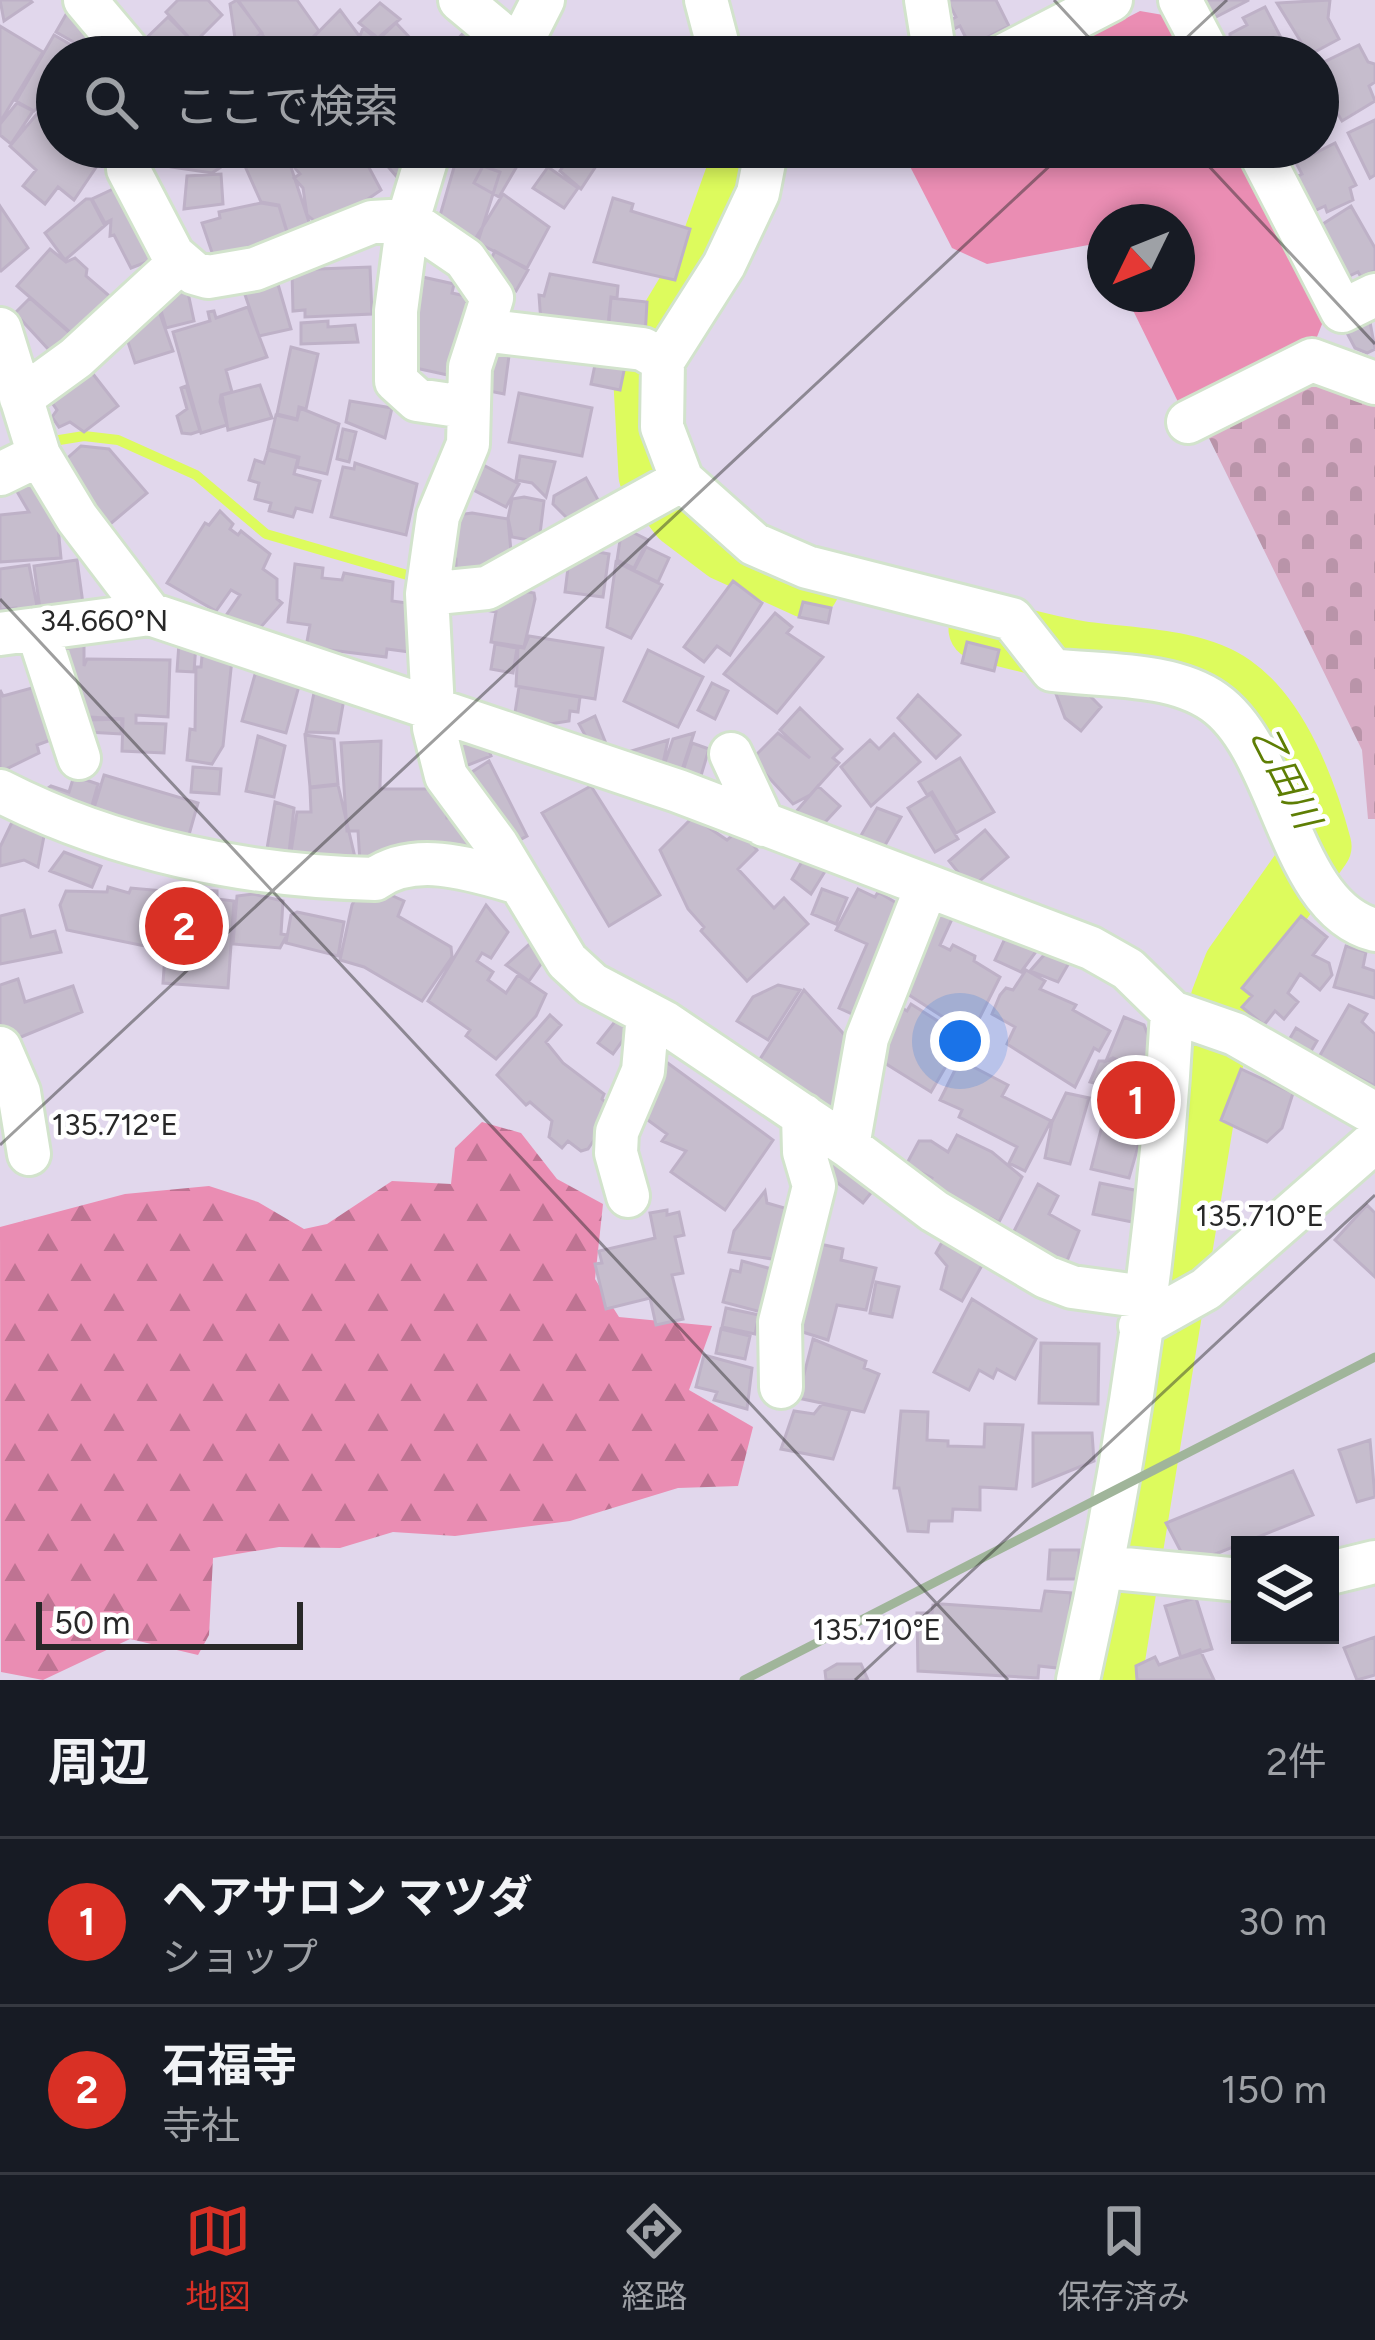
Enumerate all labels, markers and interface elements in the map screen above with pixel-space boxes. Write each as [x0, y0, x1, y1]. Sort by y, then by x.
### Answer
search box [36, 36, 1339, 168]
icon: search [78, 69, 144, 135]
text: ここで検索 [174, 79, 399, 133]
north arrow [1087, 204, 1195, 312]
text: 34.660°N [40, 602, 168, 639]
water label: 乙田川 [1242, 719, 1331, 839]
pin: 2 [145, 881, 223, 971]
your location [930, 1011, 990, 1071]
pin: 1 [1097, 1055, 1175, 1145]
text: 135.712°E [52, 1106, 178, 1143]
text: 135.710°E [1196, 1197, 1324, 1234]
map controls [1231, 1536, 1339, 1644]
button: layers [1231, 1536, 1339, 1644]
scale bar [36, 1596, 303, 1649]
text: 50 m [54, 1603, 130, 1642]
text: 135.710°E [813, 1611, 941, 1648]
text: 周辺 [48, 1732, 150, 1793]
text: 2件 [1266, 1738, 1327, 1785]
text: ヘアサロン マツダ [162, 1870, 533, 1924]
text: 1 [79, 1898, 95, 1945]
text: 30 m [1238, 1898, 1327, 1945]
text: ショップ [162, 1934, 318, 1981]
text: 石福寺 [162, 2038, 297, 2092]
text: 2 [76, 2066, 98, 2113]
text: 150 m [1221, 2066, 1327, 2113]
text: 寺社 [162, 2102, 240, 2149]
tab: 地図 [185, 2198, 251, 2318]
tab: 経路 [621, 2198, 687, 2318]
tab: 保存済み [1058, 2198, 1190, 2318]

